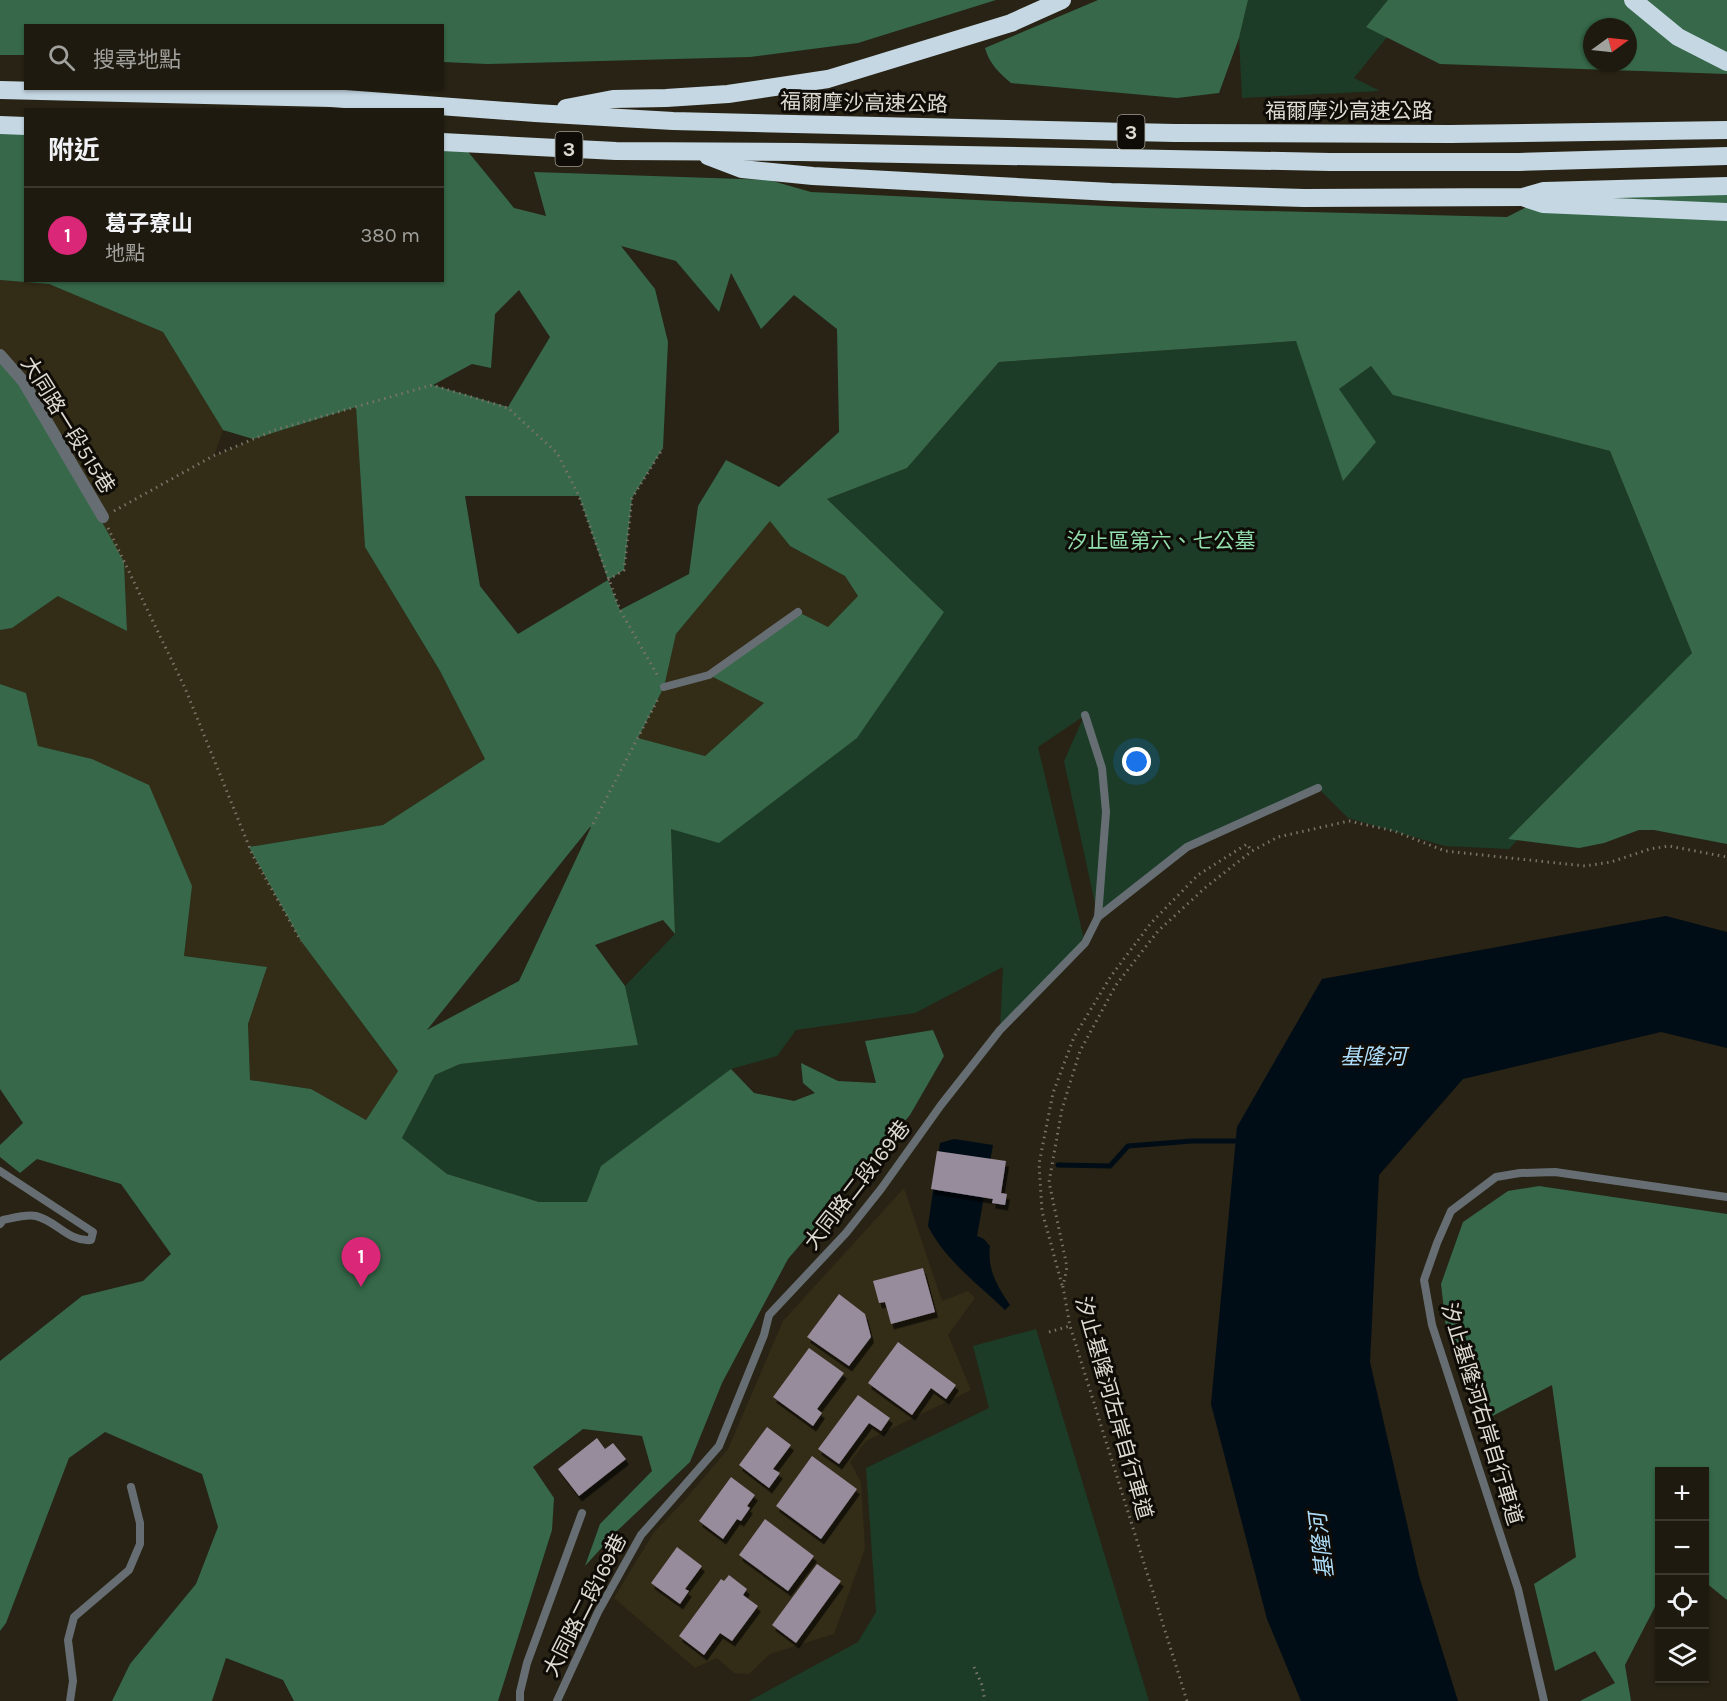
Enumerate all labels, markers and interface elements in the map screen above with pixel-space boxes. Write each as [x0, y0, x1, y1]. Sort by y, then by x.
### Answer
north arrow [1583, 18, 1637, 72]
search box [24, 24, 444, 90]
icon: search [45, 41, 78, 74]
text: 搜尋地點 [93, 47, 181, 73]
street label: 福爾摩沙高速公路 [780, 90, 948, 116]
street label: 福爾摩沙高速公路 [1265, 99, 1433, 123]
road number: 3 [1118, 115, 1144, 149]
road number: 3 [556, 132, 582, 166]
text: 附近 [48, 135, 100, 166]
text: 葛子寮山 [105, 211, 193, 237]
text: 1 [64, 224, 71, 247]
text: 380 m [361, 224, 420, 247]
text: 地點 [105, 242, 145, 265]
street label: 大同路一段515巷 [16, 352, 120, 498]
park label: 汐止區第六、七公墓 [1067, 529, 1256, 553]
your location [1122, 747, 1151, 776]
water label: 基隆河 [1340, 1044, 1410, 1070]
street label: 大同路二段169巷 [799, 1116, 915, 1254]
pin: 1 [342, 1238, 380, 1287]
street label: 汐止基隆河左岸自行車道 [1071, 1294, 1157, 1522]
street label: 汐止基隆河右岸自行車道 [1437, 1300, 1527, 1528]
map controls [1655, 1467, 1709, 1683]
button: + [1655, 1467, 1709, 1521]
water label: 基隆河 [1305, 1508, 1339, 1580]
button: − [1655, 1521, 1709, 1575]
street label: 大同路二段169巷 [539, 1530, 631, 1680]
button: locate [1655, 1575, 1709, 1629]
button: layers [1655, 1629, 1709, 1683]

